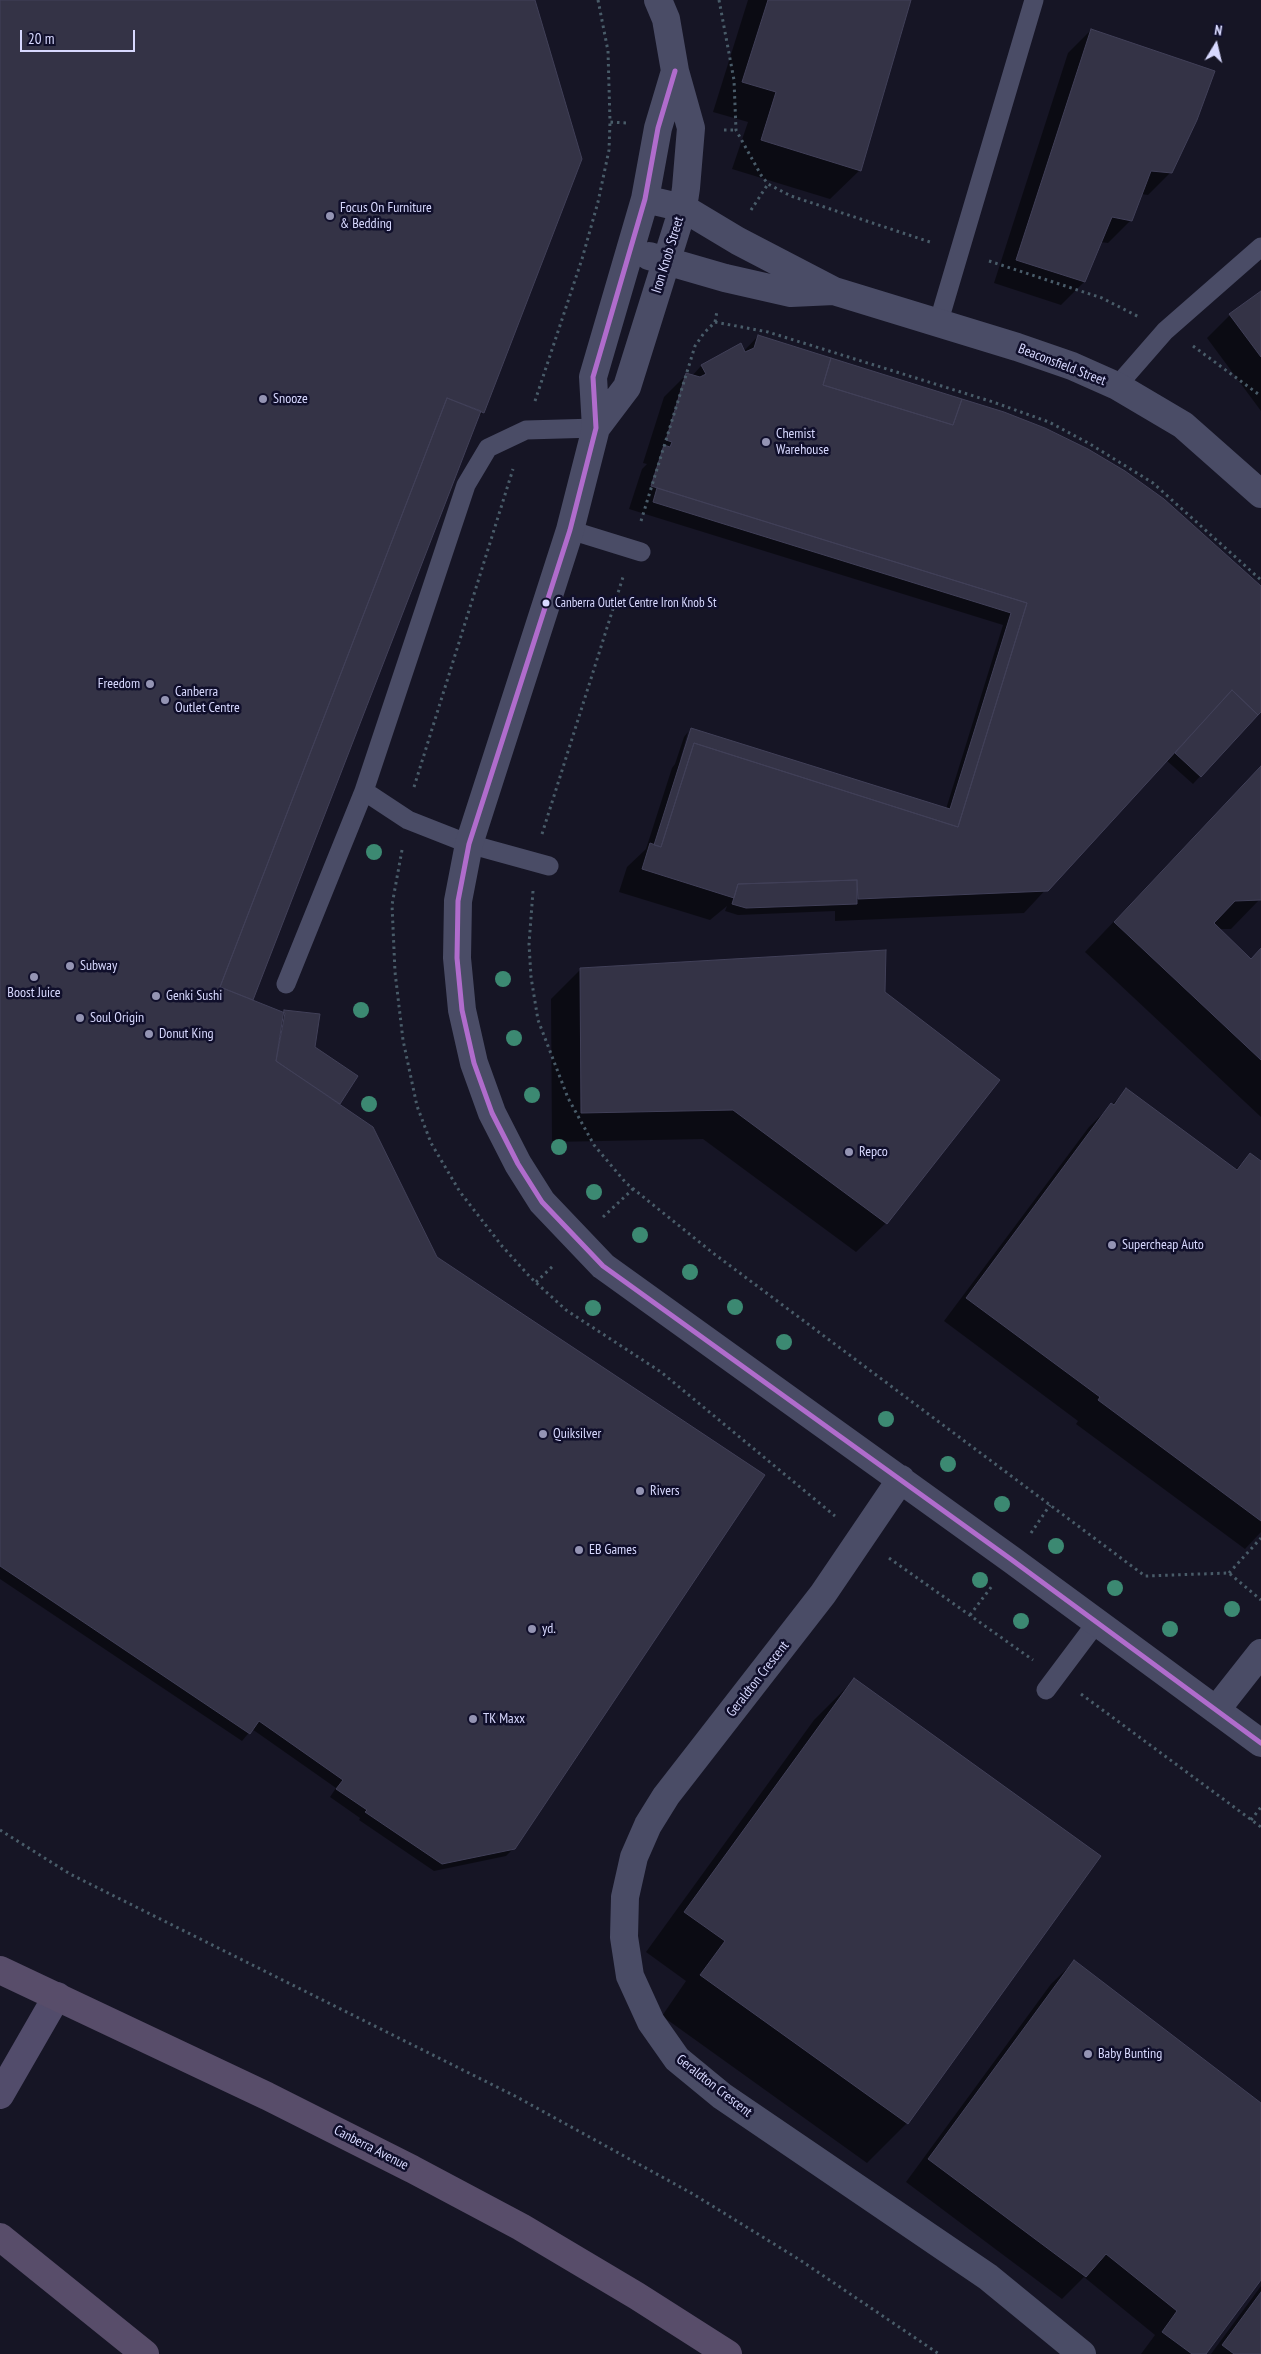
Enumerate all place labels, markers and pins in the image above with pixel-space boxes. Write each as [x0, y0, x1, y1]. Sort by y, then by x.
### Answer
place label: Focus On Furniture & Bedding [340, 200, 432, 232]
marker: Focus On Furniture & Bedding [324, 210, 336, 222]
place label: Snooze [273, 391, 308, 407]
marker: Snooze [257, 393, 269, 405]
place label: Chemist Warehouse [776, 426, 829, 458]
marker: Chemist Warehouse [760, 436, 772, 448]
place label: Canberra Outlet Centre Iron Knob St [555, 595, 716, 611]
marker: Canberra Outlet Centre Iron Knob St [541, 598, 551, 608]
place label: Freedom [98, 676, 140, 692]
marker: Freedom [144, 678, 156, 690]
place label: Canberra Outlet Centre [175, 684, 240, 716]
marker: Canberra Outlet Centre [159, 694, 171, 706]
place label: Subway [80, 958, 117, 974]
marker: Subway [64, 960, 76, 972]
marker: Boost Juice [28, 971, 40, 983]
place label: Boost Juice [7, 985, 61, 1001]
place label: Genki Sushi [166, 988, 222, 1004]
marker: Genki Sushi [150, 990, 162, 1002]
place label: Soul Origin [90, 1010, 144, 1026]
marker: Soul Origin [74, 1012, 86, 1024]
place label: Donut King [159, 1026, 214, 1042]
marker: Donut King [143, 1028, 155, 1040]
place label: Repco [859, 1144, 888, 1160]
marker: Repco [843, 1146, 855, 1158]
place label: Supercheap Auto [1122, 1237, 1204, 1253]
marker: Supercheap Auto [1106, 1239, 1118, 1251]
place label: Quiksilver [553, 1426, 601, 1442]
marker: Quiksilver [537, 1428, 549, 1440]
place label: Rivers [650, 1483, 680, 1499]
marker: Rivers [634, 1485, 646, 1497]
place label: EB Games [589, 1542, 637, 1558]
marker: EB Games [573, 1544, 585, 1556]
place label: yd. [542, 1621, 556, 1637]
marker: yd. [526, 1623, 538, 1635]
place label: TK Maxx [483, 1711, 525, 1727]
marker: TK Maxx [467, 1713, 479, 1725]
place label: Baby Bunting [1098, 2046, 1162, 2062]
marker: Baby Bunting [1082, 2048, 1094, 2060]

